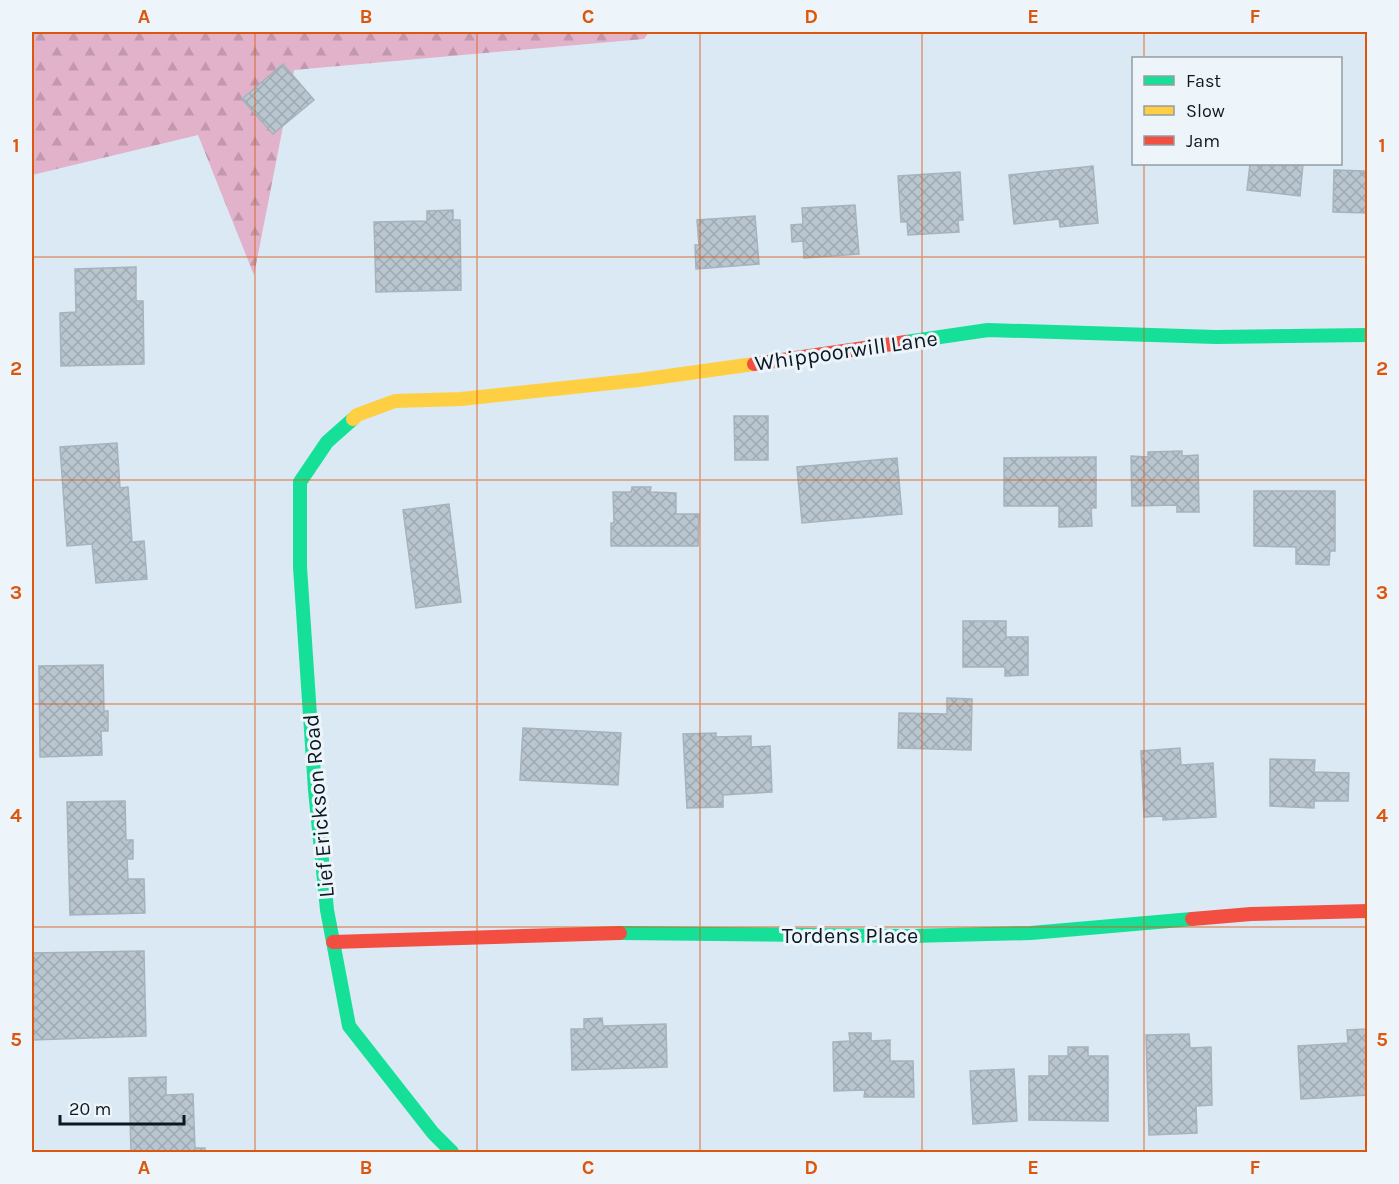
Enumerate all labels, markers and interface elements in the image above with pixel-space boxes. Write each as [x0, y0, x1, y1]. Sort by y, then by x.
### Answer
text: A [138, 5, 151, 28]
text: B [360, 5, 372, 28]
text: C [582, 5, 594, 28]
text: D [804, 5, 818, 28]
text: E [1027, 5, 1039, 28]
text: F [1250, 5, 1261, 28]
legend [1132, 57, 1342, 165]
text: Fast [1186, 70, 1221, 92]
text: Slow [1186, 100, 1225, 122]
text: Jam [1186, 130, 1220, 152]
text: 1 [12, 134, 20, 157]
text: 1 [1378, 134, 1386, 157]
street label: Whippoorwill Lane [753, 325, 939, 377]
text: 2 [10, 357, 22, 380]
text: 2 [1376, 357, 1388, 380]
text: 3 [10, 581, 22, 604]
text: 3 [1376, 581, 1388, 604]
street label: Lief Erickson Road [298, 713, 340, 899]
text: 4 [10, 804, 22, 827]
text: 4 [1376, 804, 1388, 827]
street label: Tordens Place [782, 923, 918, 949]
text: 5 [10, 1028, 22, 1051]
text: 5 [1376, 1028, 1388, 1051]
scale bar [60, 1088, 184, 1126]
text: 20 m [69, 1098, 111, 1120]
text: A [138, 1156, 151, 1179]
text: B [360, 1156, 372, 1179]
text: C [582, 1156, 594, 1179]
text: D [804, 1156, 818, 1179]
text: E [1027, 1156, 1039, 1179]
text: F [1250, 1156, 1261, 1179]

